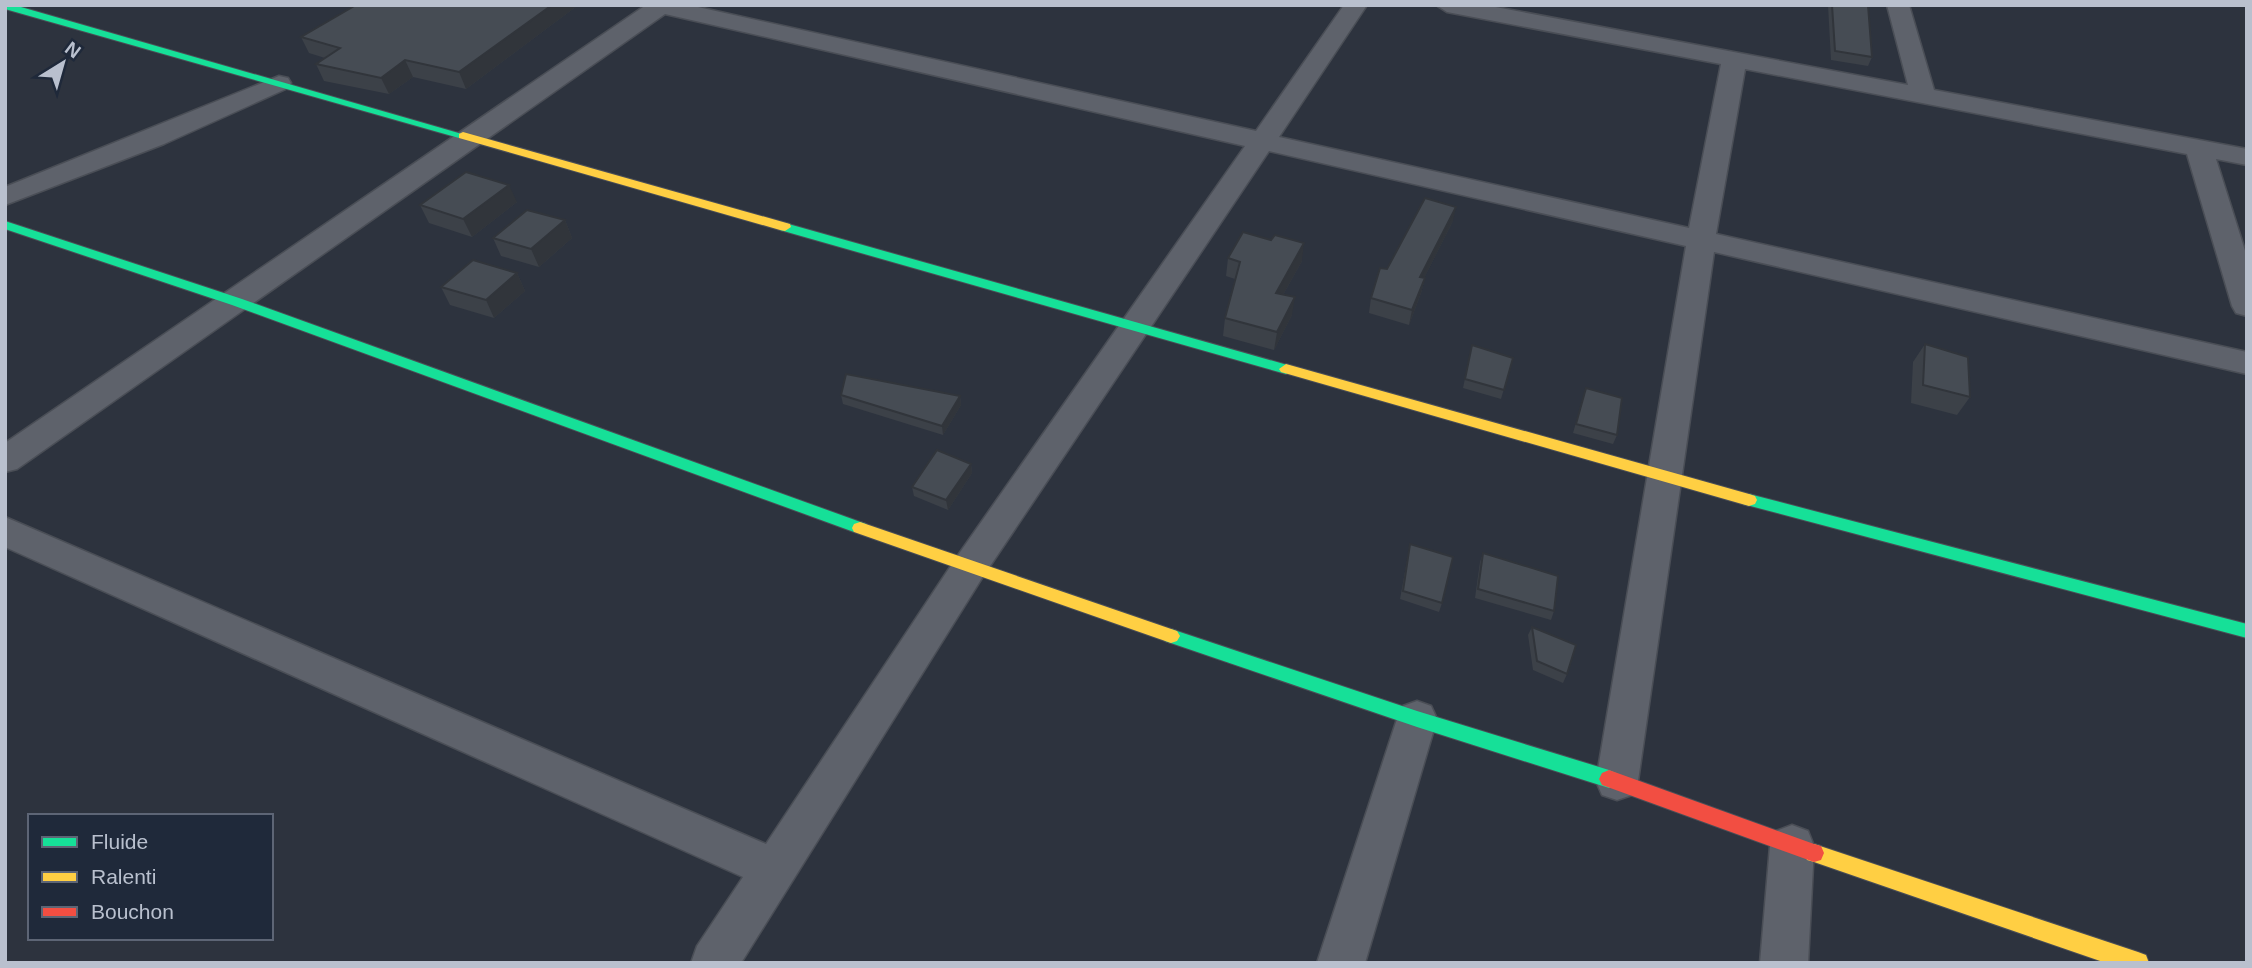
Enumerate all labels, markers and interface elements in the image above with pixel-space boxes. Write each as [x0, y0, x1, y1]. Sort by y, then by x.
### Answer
north arrow [28, 28, 98, 98]
text: N [61, 37, 85, 62]
legend [28, 814, 273, 940]
text: Fluide [91, 830, 148, 853]
text: Ralenti [91, 865, 156, 888]
text: Bouchon [91, 900, 174, 923]

